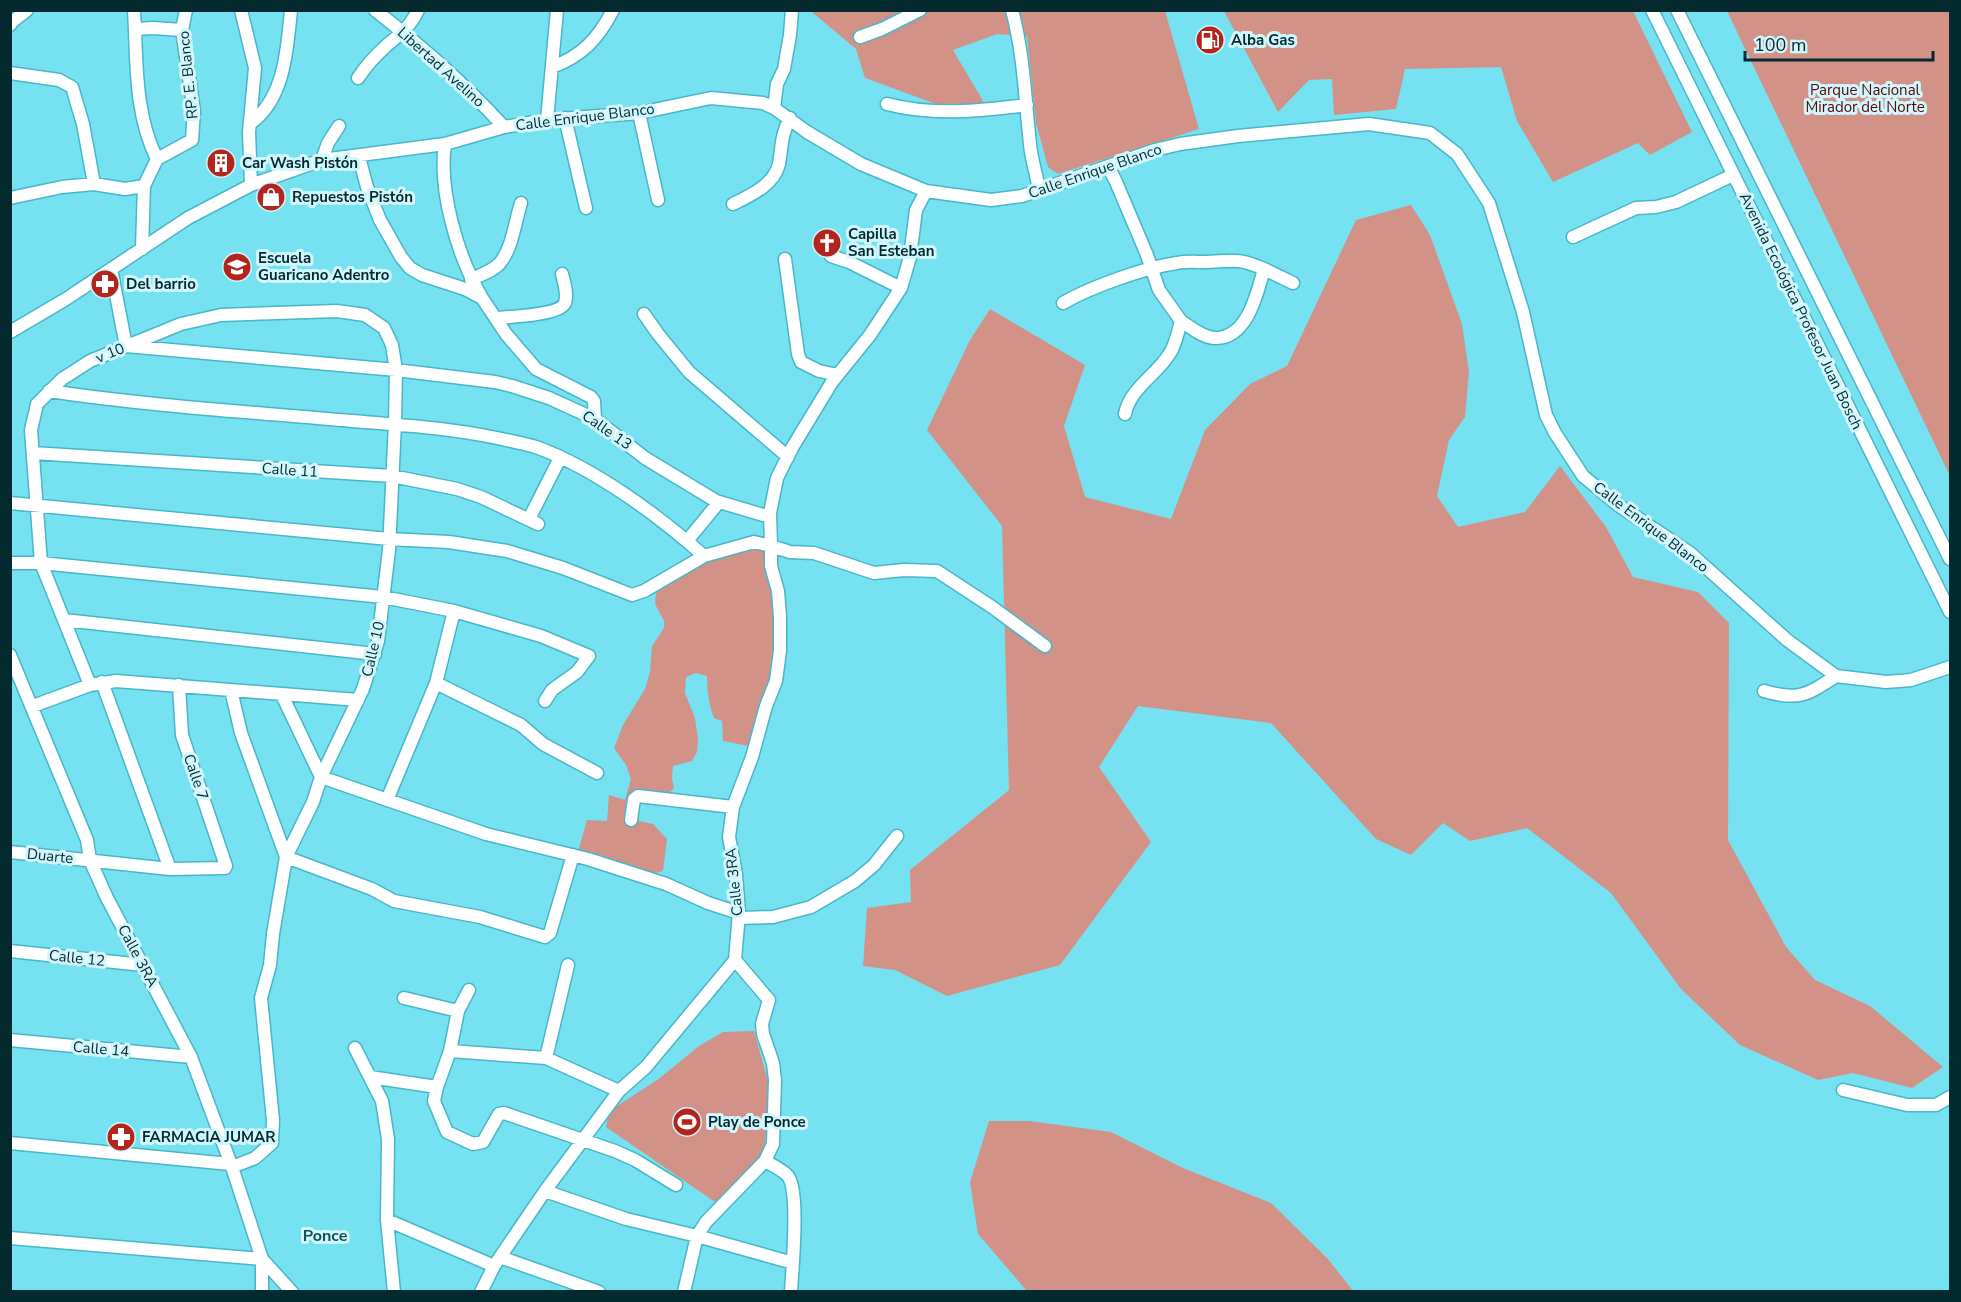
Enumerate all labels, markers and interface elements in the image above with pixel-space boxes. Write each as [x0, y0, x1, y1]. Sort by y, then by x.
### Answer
street label: Libertad Avelino [393, 22, 489, 112]
fuel station icon: Alba Gas [1194, 24, 1226, 56]
scale bar [1745, 24, 1932, 62]
street label: RP. E. Blanco [173, 30, 203, 120]
place label: Alba Gas [1231, 30, 1295, 50]
text: 100 m [1754, 33, 1806, 57]
park label: Parque Nacional Mirador del Norte [1805, 80, 1925, 117]
street label: Calle Enrique Blanco [514, 99, 656, 135]
street label: Calle Enrique Blanco [1026, 139, 1164, 203]
building icon: Car Wash Pistón [205, 147, 237, 179]
place label: Car Wash Pistón [242, 153, 358, 173]
shop icon: Repuestos Pistón [255, 181, 287, 213]
place label: Repuestos Pistón [292, 187, 413, 207]
street label: Avenida Ecológica Profesor Juan Bosch [1735, 189, 1867, 433]
place label: Capilla San Esteban [848, 224, 934, 261]
church icon: Capilla San Esteban [811, 227, 843, 259]
place label: Escuela Guaricano Adentro [258, 248, 390, 285]
school or university icon: Escuela Guaricano Adentro [221, 251, 253, 283]
pharmacy icon: Del barrio [89, 268, 121, 300]
place label: Del barrio [126, 274, 196, 294]
street label: v 10 [93, 338, 127, 368]
street label: Calle 13 [578, 406, 636, 454]
street label: Calle 11 [261, 458, 319, 482]
street label: Calle Enrique Blanco [1589, 477, 1713, 577]
street label: Calle 10 [357, 619, 389, 679]
street label: Calle 7 [179, 751, 213, 803]
street label: Duarte [26, 844, 74, 868]
street label: Calle 3RA [720, 847, 748, 917]
street label: Calle 3RA [113, 921, 163, 991]
street label: Calle 12 [48, 945, 106, 971]
street label: Calle 14 [72, 1037, 130, 1061]
sports icon: Play de Ponce [671, 1106, 703, 1138]
place label: Play de Ponce [708, 1112, 806, 1132]
pharmacy icon: FARMACIA JUMAR [105, 1121, 137, 1153]
place label: FARMACIA JUMAR [142, 1127, 276, 1147]
district label: Ponce [303, 1225, 348, 1247]

